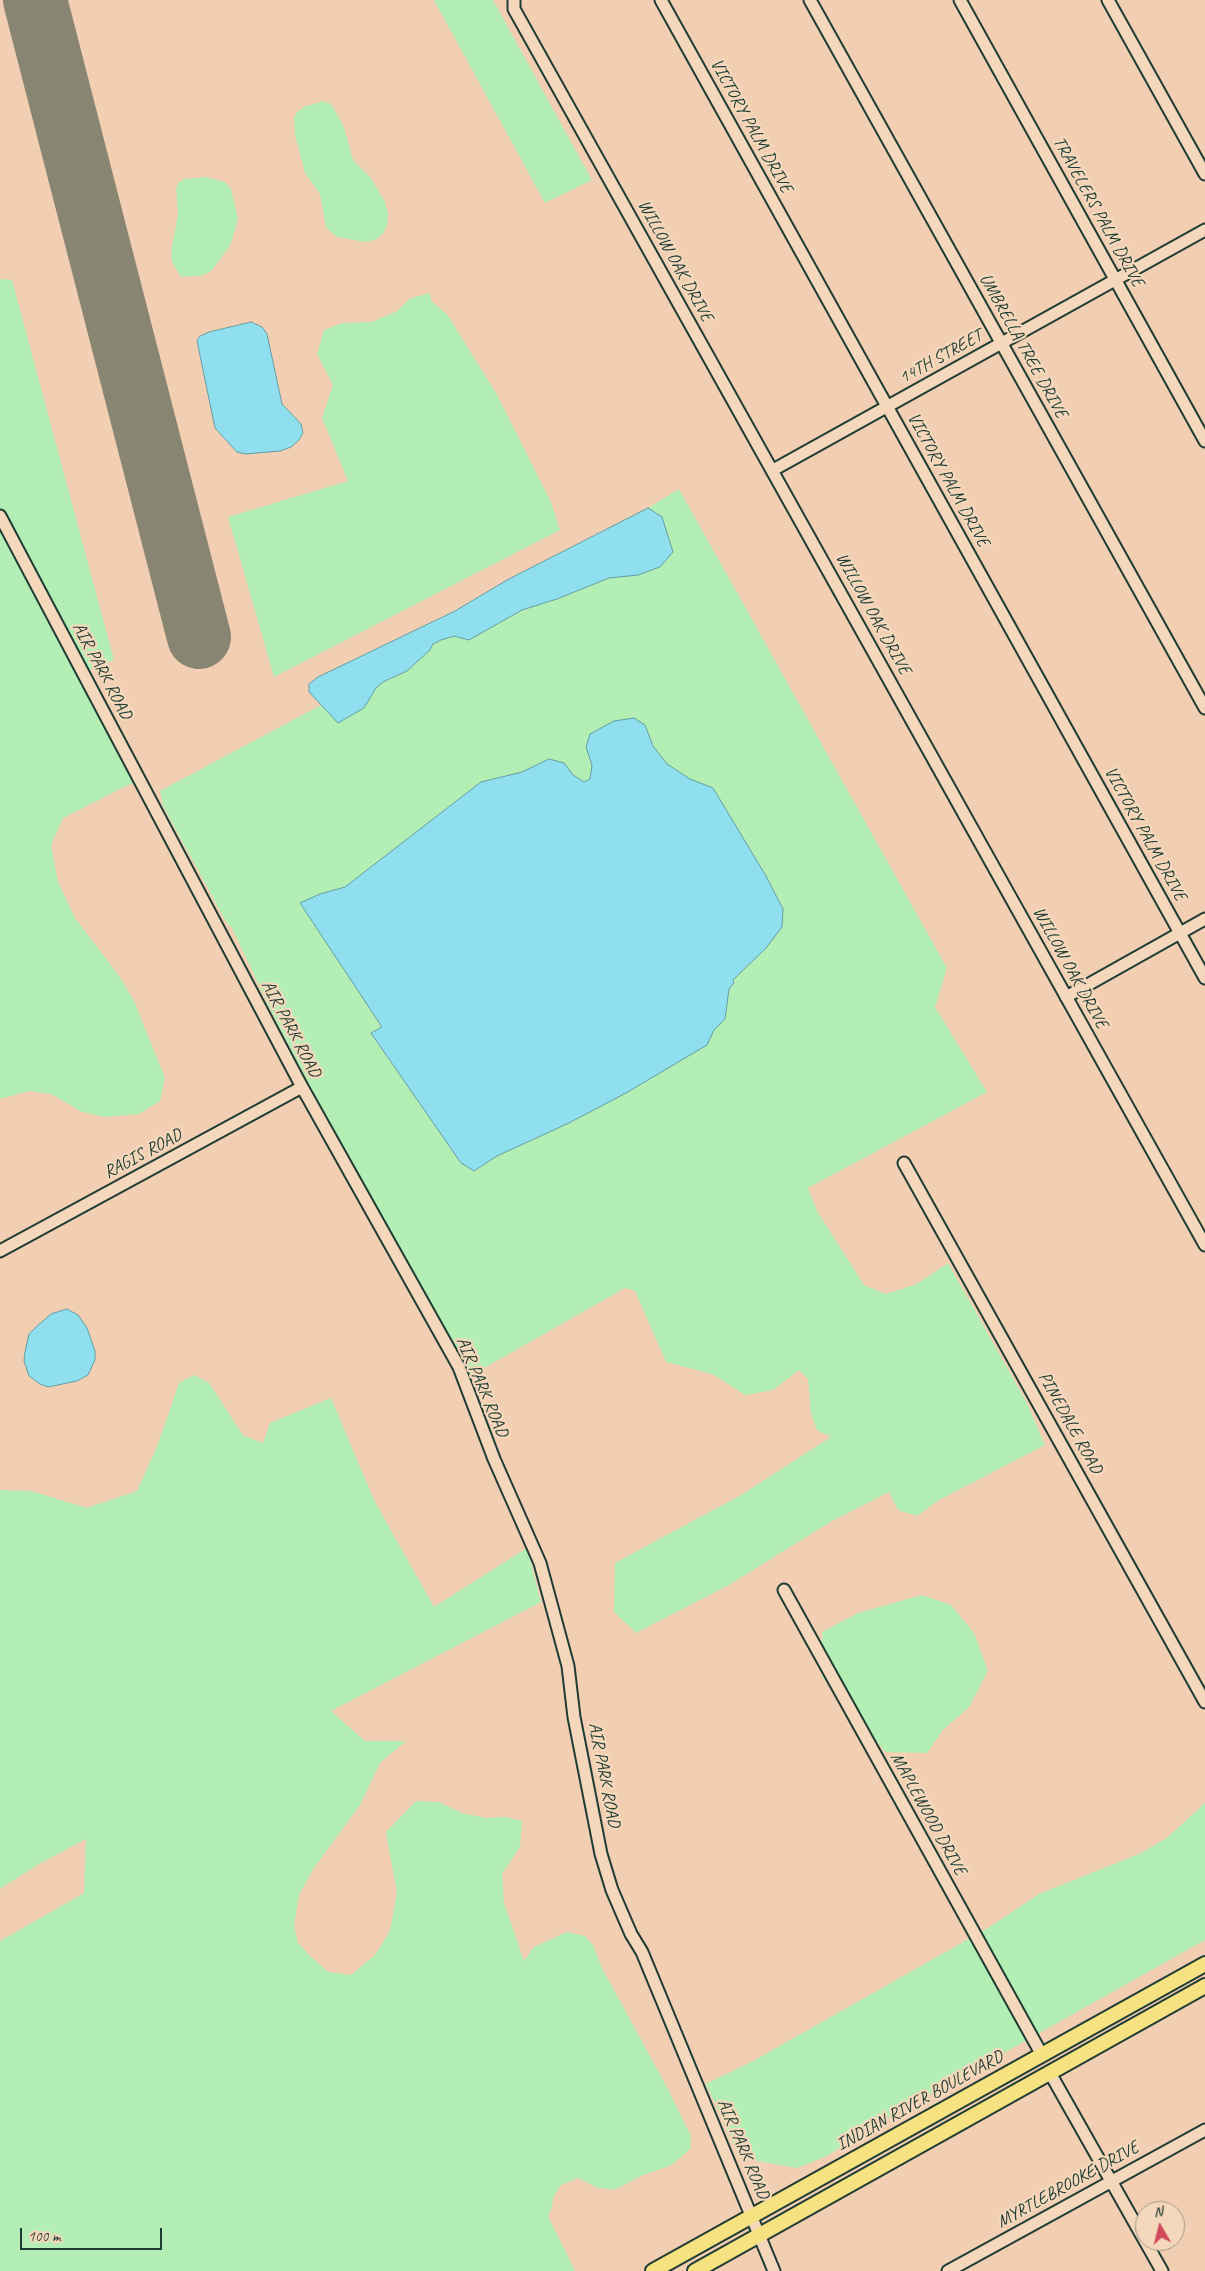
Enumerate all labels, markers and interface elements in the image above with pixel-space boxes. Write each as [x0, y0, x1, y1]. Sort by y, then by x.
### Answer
street label: VICTORY PALM DRIVE [705, 55, 797, 197]
street label: TRAVELERS PALM DRIVE [1048, 133, 1148, 291]
street label: WILLOW OAK DRIVE [633, 196, 717, 326]
street label: UMBRELLA TREE DRIVE [974, 270, 1072, 422]
street label: 14TH STREET [896, 325, 986, 389]
street label: VICTORY PALM DRIVE [902, 409, 994, 551]
street label: WILLOW OAK DRIVE [831, 549, 915, 679]
street label: AIR PARK ROAD [67, 619, 137, 723]
street label: VICTORY PALM DRIVE [1099, 763, 1191, 905]
street label: WILLOW OAK DRIVE [1028, 903, 1112, 1033]
street label: AIR PARK ROAD [256, 977, 326, 1081]
street label: RAGIS ROAD [100, 1124, 186, 1184]
street label: AIR PARK ROAD [451, 1334, 513, 1440]
street label: PINEDALE ROAD [1033, 1368, 1107, 1478]
street label: AIR PARK ROAD [583, 1721, 625, 1829]
street label: MAPLEWOOD DRIVE [885, 1749, 971, 1879]
street label: INDIAN RIVER BOULEVARD [833, 2046, 1007, 2156]
street label: AIR PARK ROAD [712, 2096, 774, 2202]
street label: MYRTLEBROOKE DRIVE [993, 2137, 1143, 2233]
north arrow [1135, 2201, 1185, 2251]
text: N [1152, 2203, 1163, 2221]
scale bar [22, 2218, 165, 2250]
text: 100 m [28, 2227, 60, 2246]

